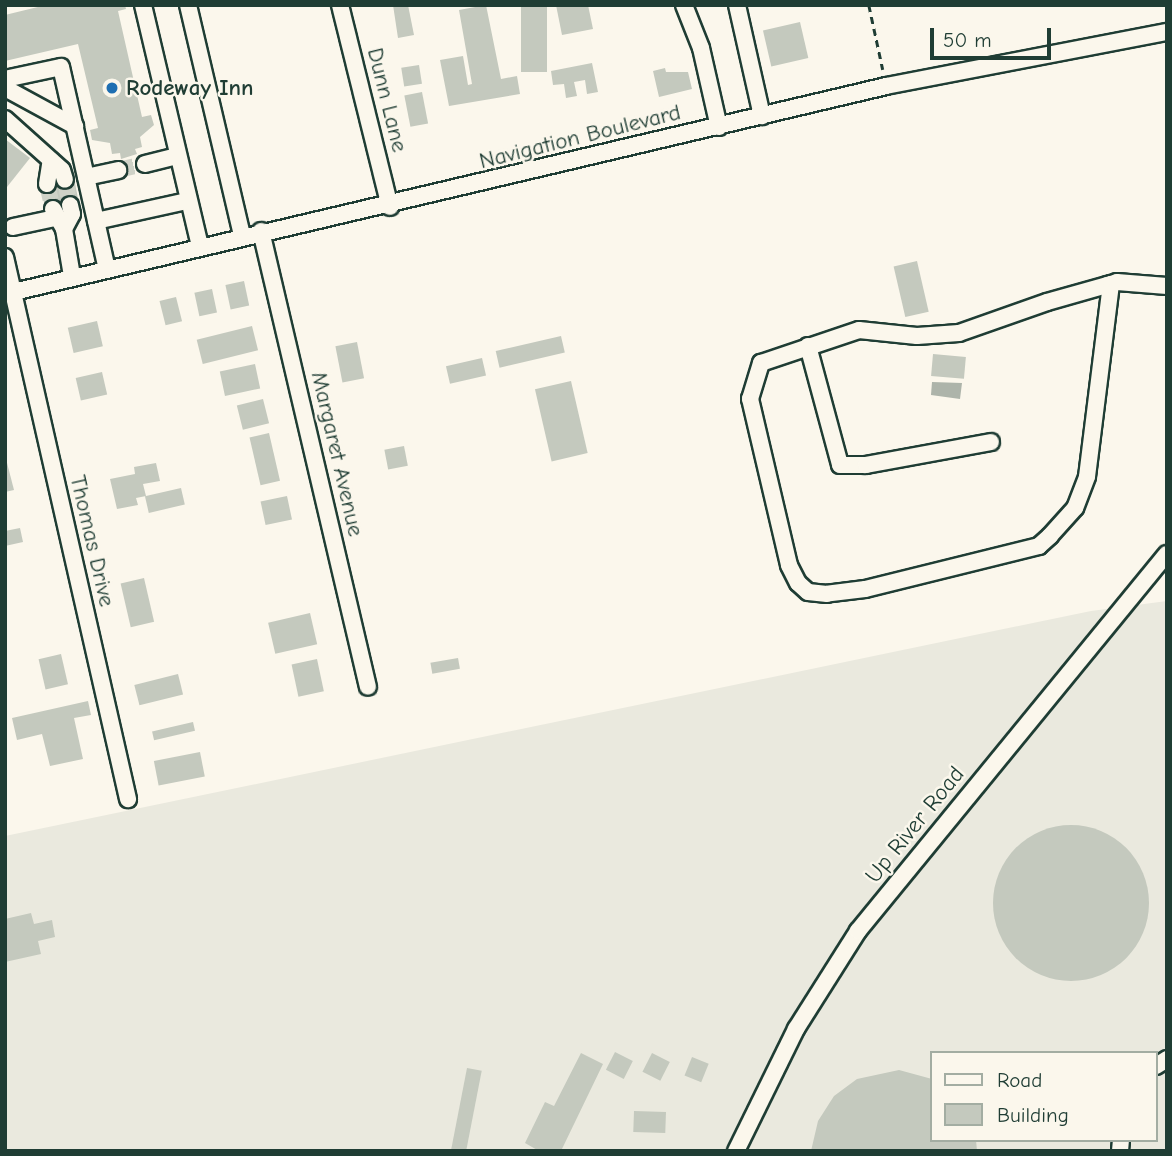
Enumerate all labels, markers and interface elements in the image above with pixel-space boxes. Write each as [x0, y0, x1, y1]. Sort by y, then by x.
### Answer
scale bar [934, 14, 1055, 58]
text: 50 m [943, 28, 992, 52]
street label: Dunn Lane [361, 45, 413, 155]
place label: Rodeway Inn [126, 74, 254, 102]
marker: Rodeway Inn [104, 80, 120, 96]
street label: Navigation Boulevard [476, 99, 684, 175]
street label: Margaret Avenue [305, 369, 369, 539]
street label: Thomas Drive [63, 473, 121, 609]
street label: Up River Road [860, 761, 970, 889]
legend [930, 1051, 1158, 1142]
text: Road [997, 1068, 1042, 1092]
text: Building [997, 1103, 1069, 1127]

